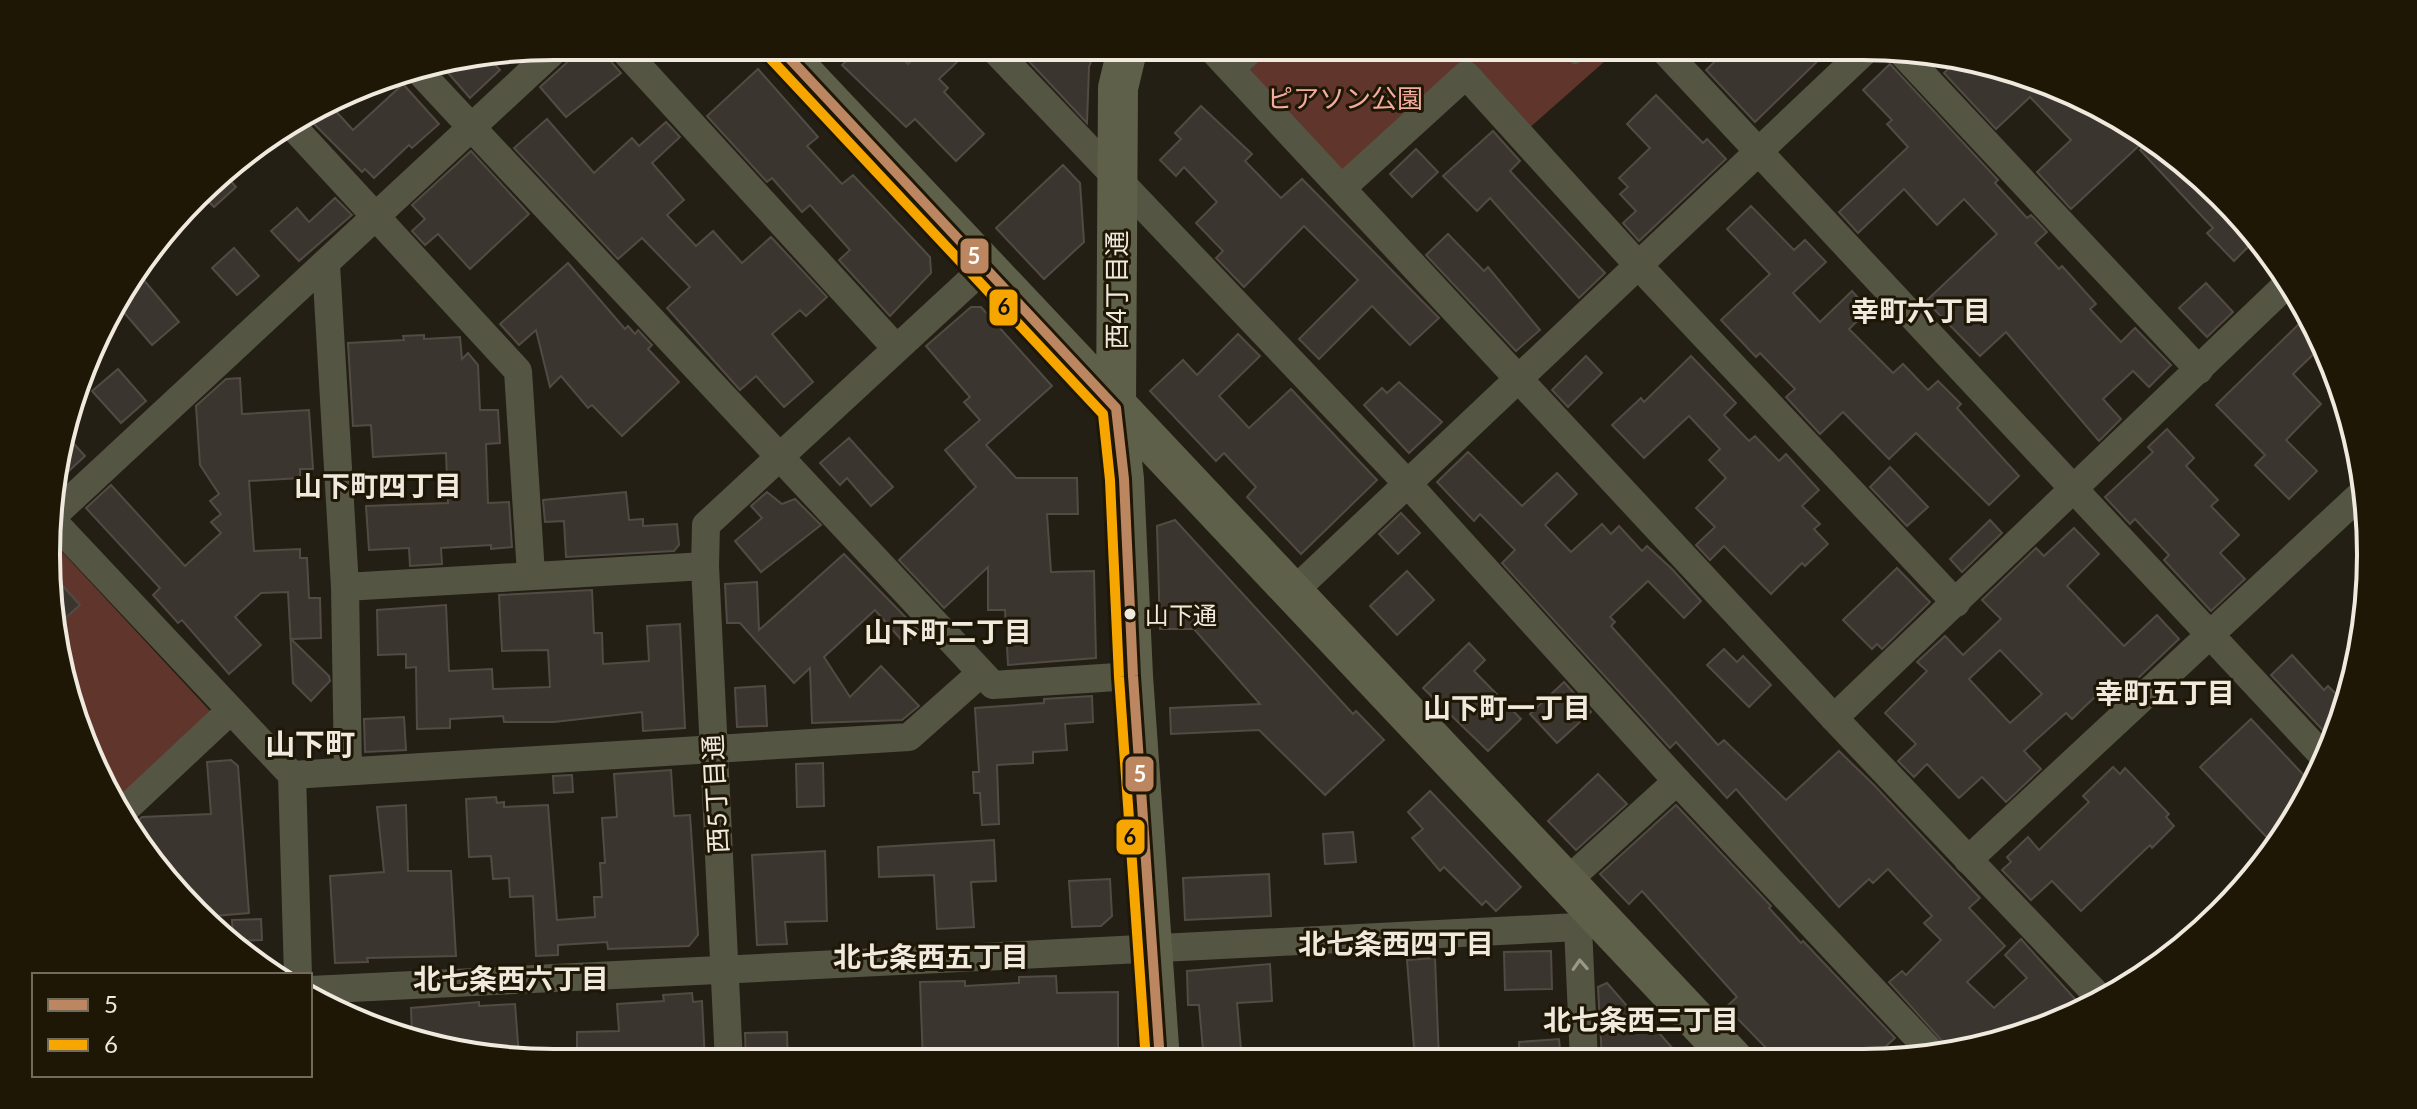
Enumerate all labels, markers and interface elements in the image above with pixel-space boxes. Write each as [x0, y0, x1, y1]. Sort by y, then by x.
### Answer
park label: ピアソン公園 [1267, 82, 1423, 114]
street label: 西4丁目通 [1100, 230, 1132, 350]
line badge: 5 [959, 237, 990, 275]
text: 5 [968, 242, 980, 269]
line badge: 6 [988, 288, 1019, 327]
text: 6 [998, 293, 1011, 320]
district label: 幸町六丁目 [1851, 293, 1991, 327]
district label: 山下町四丁目 [294, 468, 462, 502]
place label: 山下通 [1145, 600, 1217, 629]
marker: 山下通 [1122, 606, 1138, 622]
district label: 山下町二丁目 [864, 614, 1032, 648]
district label: 幸町五丁目 [2095, 675, 2235, 709]
district label: 山下町一丁目 [1423, 690, 1591, 724]
district label: 山下町 [265, 725, 355, 761]
street label: 西5丁目通 [696, 734, 734, 854]
line badge: 5 [1124, 755, 1155, 793]
text: 5 [1134, 760, 1146, 787]
line badge: 6 [1115, 818, 1146, 856]
text: 6 [1124, 823, 1137, 850]
district label: 北七条西四丁目 [1298, 926, 1494, 960]
district label: 北七条西五丁目 [833, 939, 1029, 973]
one-way arrow [1571, 958, 1588, 971]
district label: 北七条西六丁目 [413, 961, 609, 995]
legend [32, 973, 312, 1077]
text: 5 [104, 989, 118, 1018]
district label: 北七条西三丁目 [1543, 1002, 1739, 1036]
text: 6 [104, 1029, 118, 1058]

